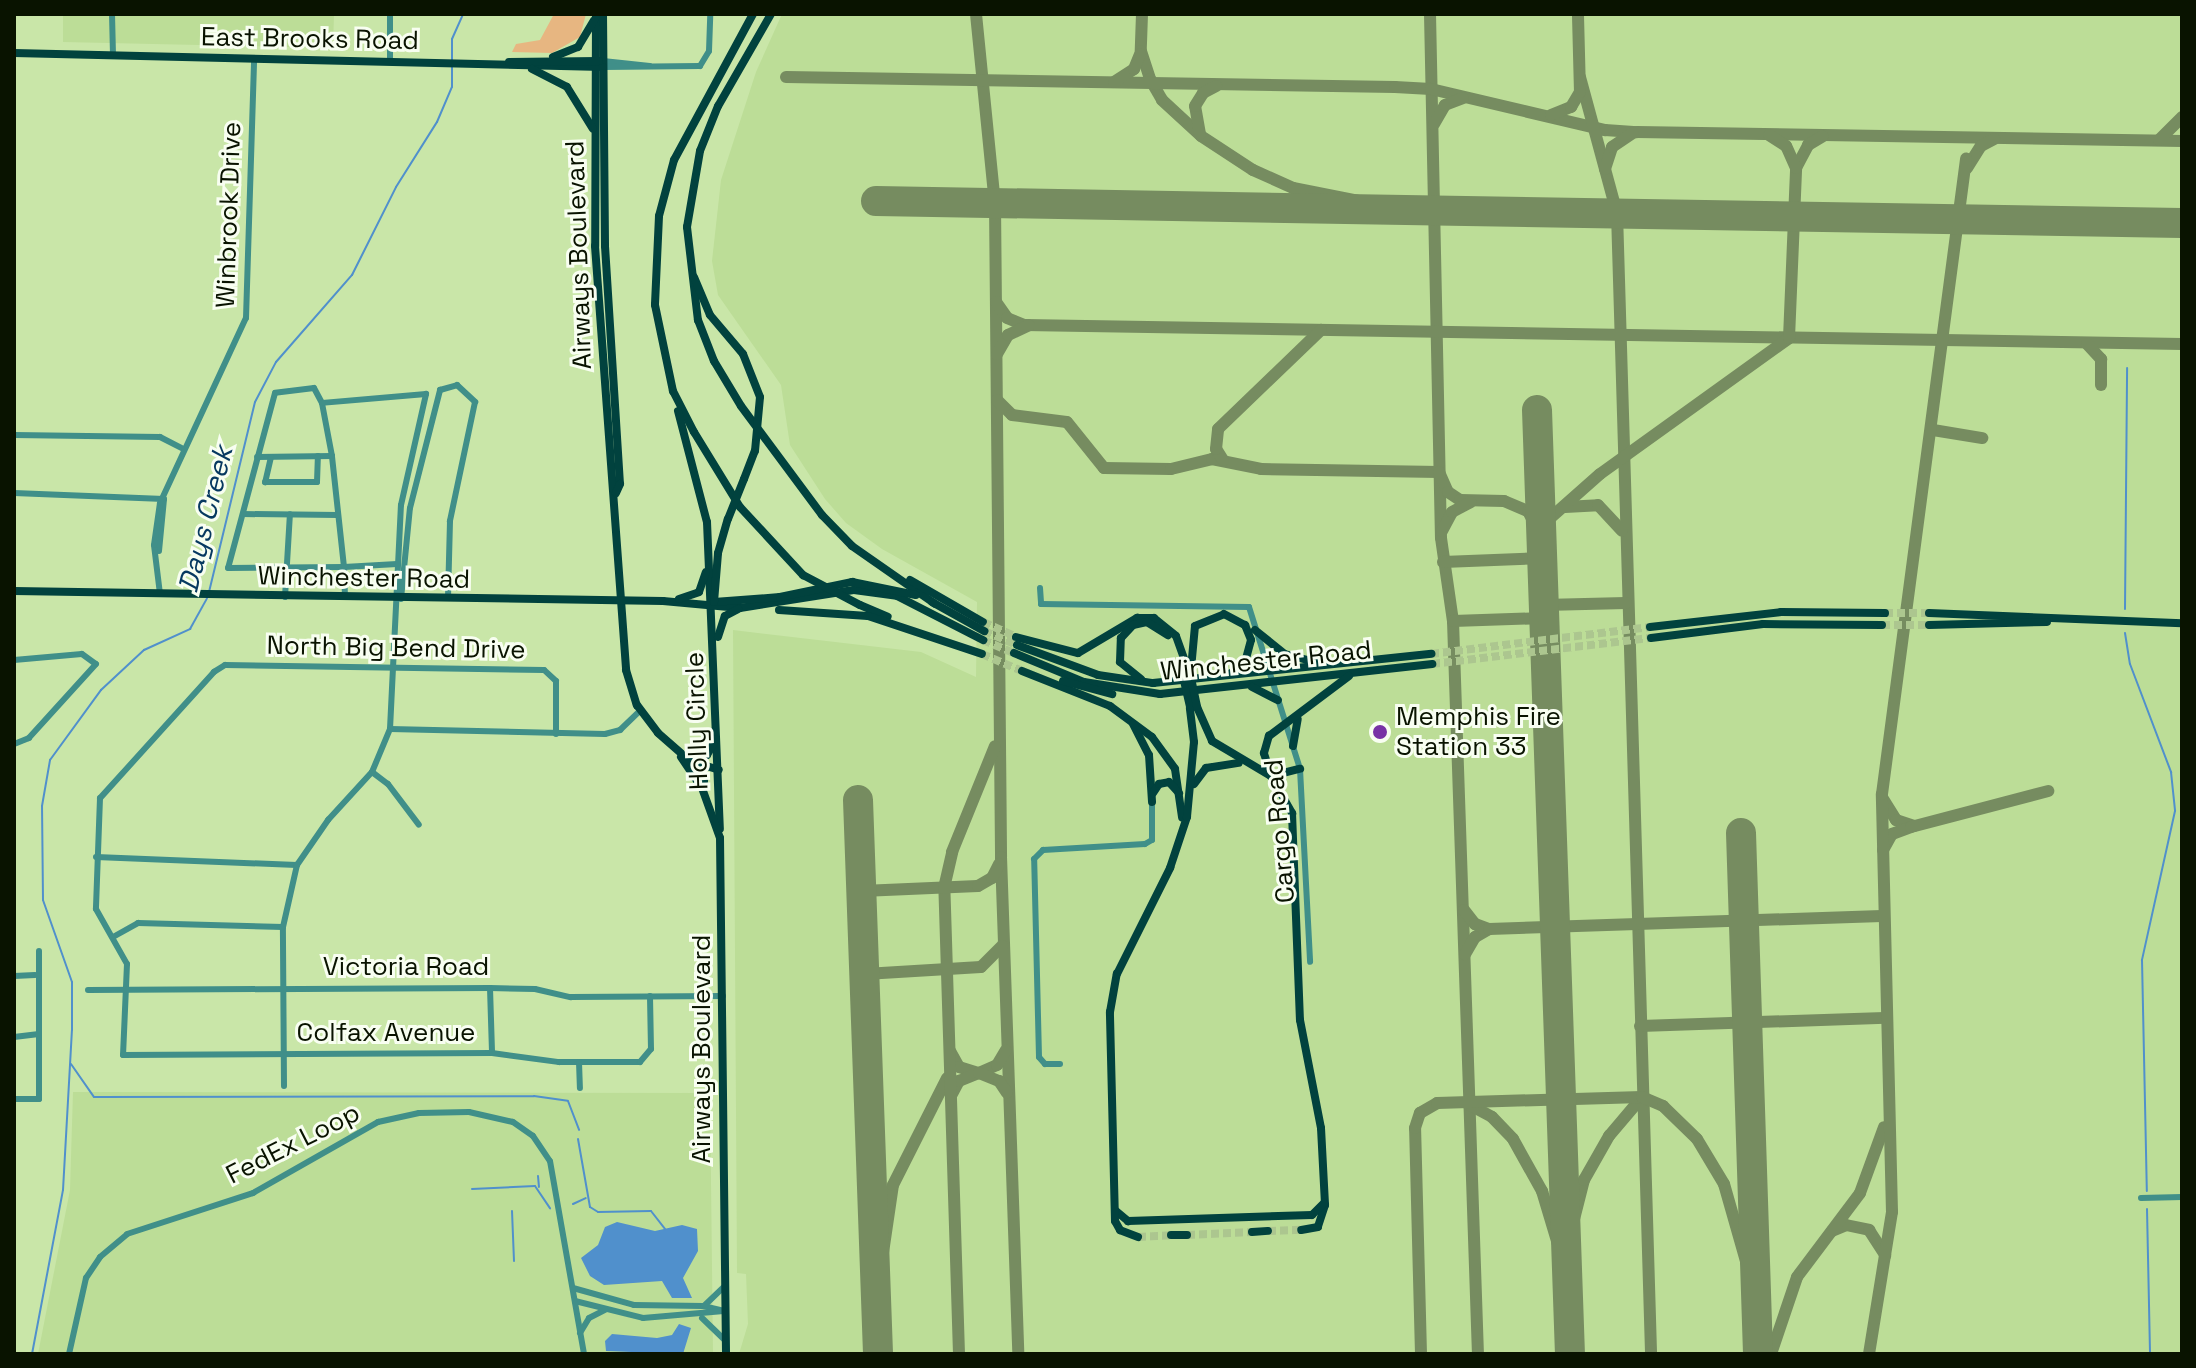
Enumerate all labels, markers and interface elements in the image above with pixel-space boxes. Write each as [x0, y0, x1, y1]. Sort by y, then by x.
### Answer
street label: East Brooks Road [201, 21, 419, 57]
street label: Winbrook Drive [210, 121, 248, 309]
street label: Airways Boulevard [559, 140, 599, 370]
water label: Days Creek [171, 442, 239, 596]
street label: Winchester Road [257, 561, 471, 595]
street label: North Big Bend Drive [266, 630, 526, 666]
street label: Winchester Road [1159, 634, 1373, 688]
street label: Holly Circle [679, 651, 715, 791]
place label: Memphis Fire Station 33 [1396, 701, 1561, 762]
marker: Memphis Fire Station 33 [1371, 723, 1389, 741]
street label: Cargo Road [1258, 758, 1302, 904]
street label: Airways Boulevard [686, 934, 718, 1164]
street label: Victoria Road [323, 951, 489, 983]
street label: Colfax Avenue [296, 1017, 476, 1049]
street label: FedEx Loop [221, 1097, 365, 1191]

